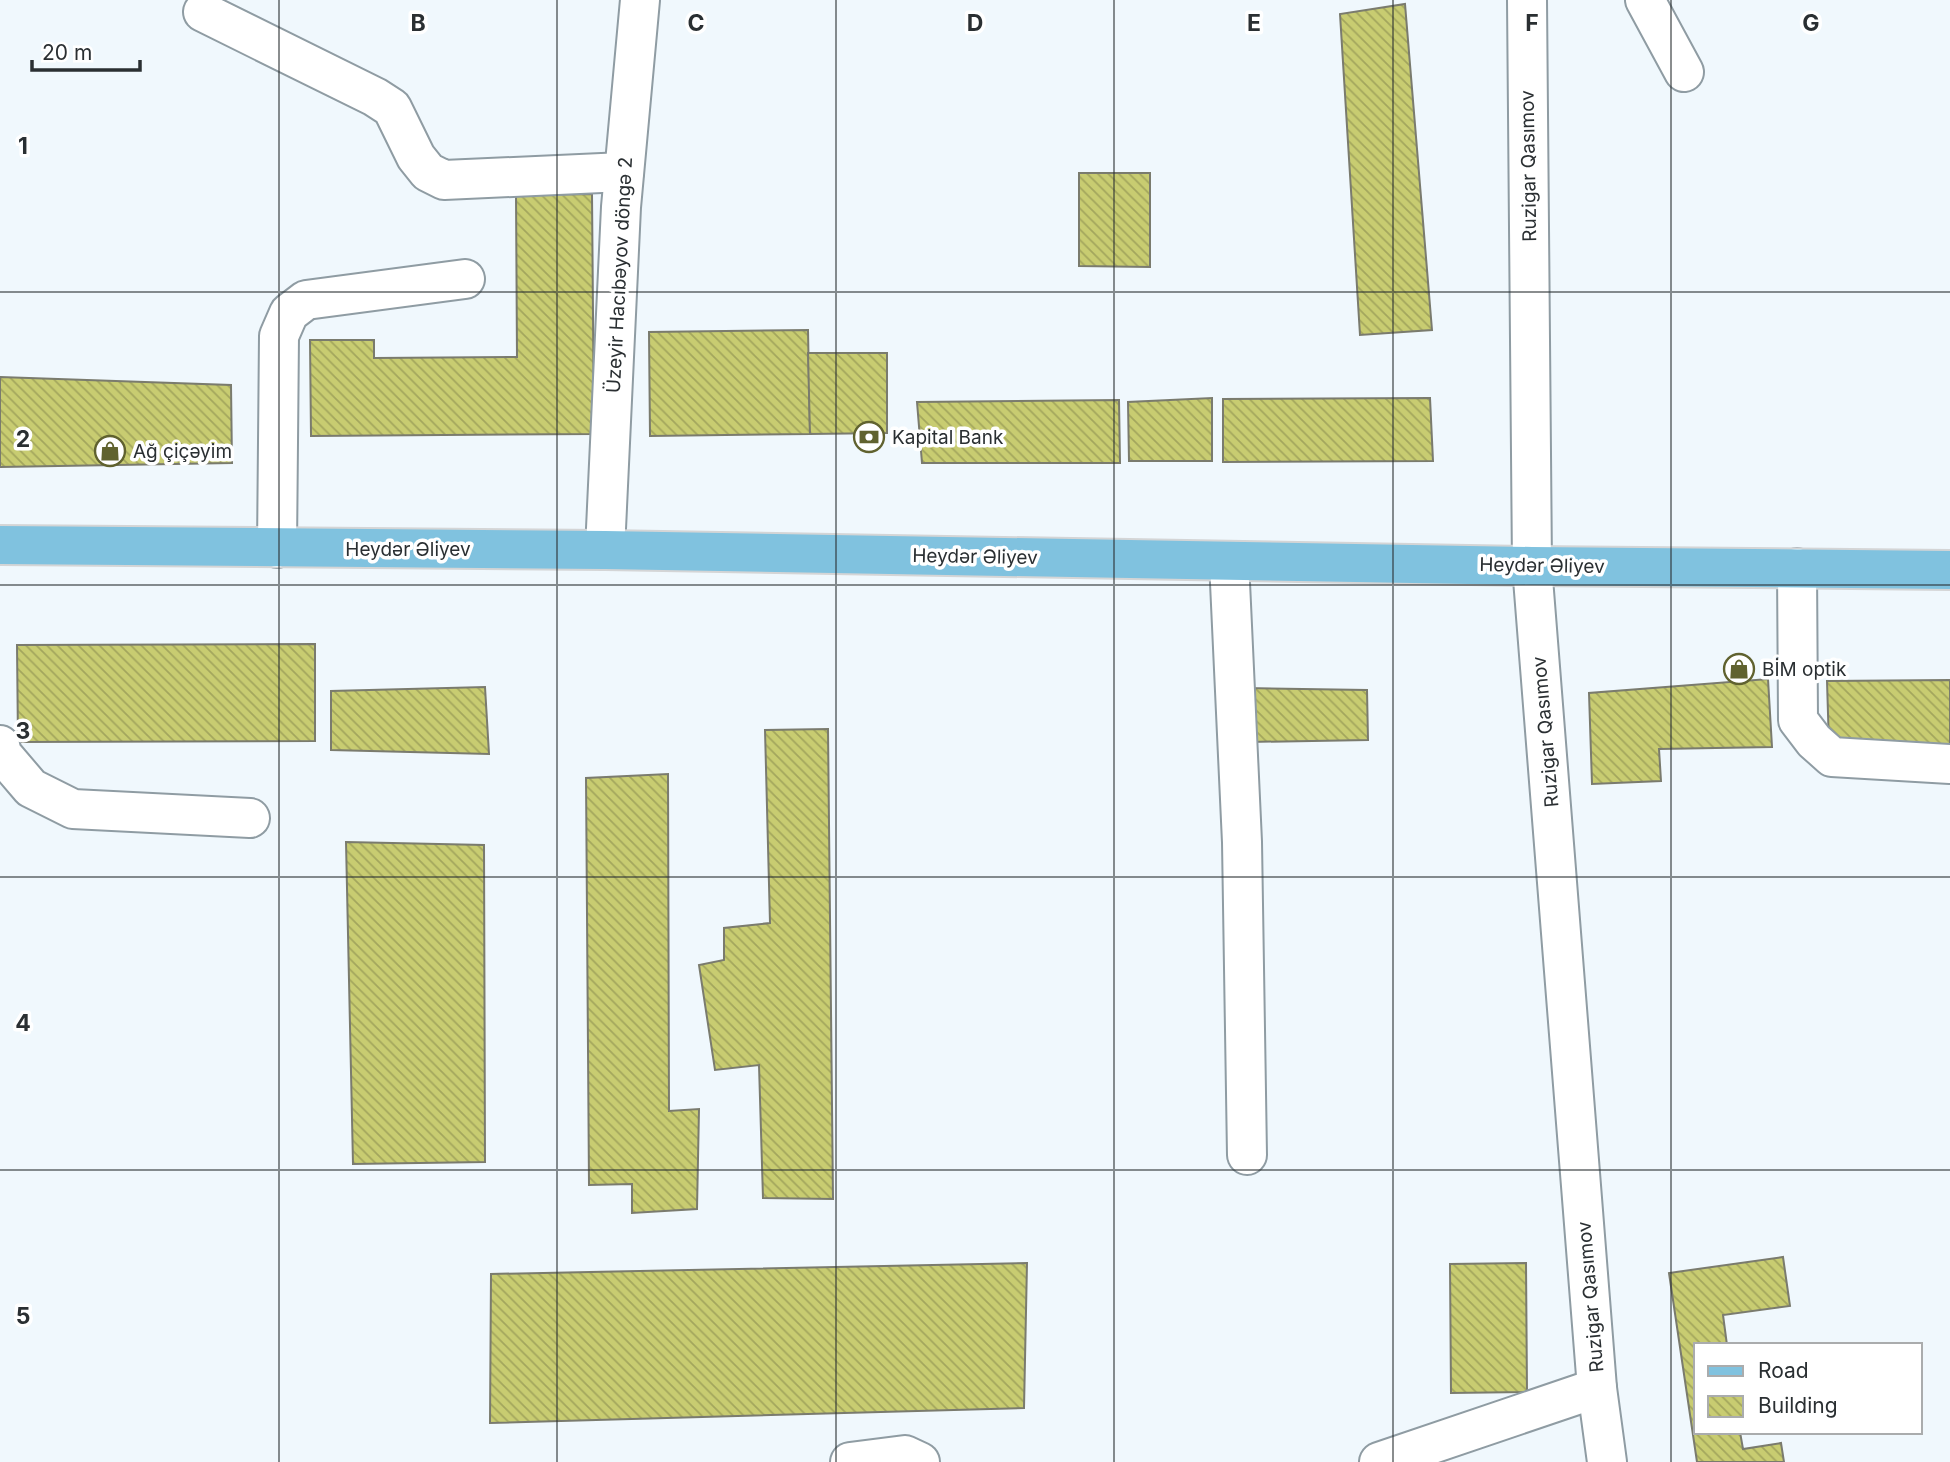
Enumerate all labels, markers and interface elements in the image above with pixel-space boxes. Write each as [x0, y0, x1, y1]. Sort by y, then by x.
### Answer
text: B [410, 9, 426, 37]
text: C [687, 9, 705, 37]
text: D [967, 9, 983, 37]
text: E [1247, 9, 1261, 37]
text: F [1525, 9, 1539, 37]
text: G [1802, 9, 1820, 37]
scale bar [32, 28, 140, 72]
text: 20 m [42, 40, 92, 65]
street label: Ruzigar Qasımov [1516, 90, 1541, 242]
text: 1 [18, 132, 28, 160]
street label: Üzeyir Hacıbəyov döngə 2 [602, 156, 637, 394]
bank icon: Kapital Bank [852, 420, 886, 454]
text: 2 [16, 425, 30, 453]
place label: Kapital Bank [892, 426, 1004, 449]
shop icon: Ağ çiçəyim [93, 434, 127, 468]
place label: Ağ çiçəyim [133, 440, 232, 463]
street label: Heydər Əliyev [345, 538, 471, 561]
street label: Heydər Əliyev [912, 544, 1038, 569]
street label: Heydər Əliyev [1479, 553, 1605, 578]
shop icon: BİM optik [1722, 652, 1756, 686]
street label: Ruzigar Qasımov [1527, 655, 1564, 808]
place label: BİM optik [1762, 658, 1847, 681]
text: 3 [16, 717, 30, 745]
text: 4 [15, 1009, 31, 1037]
street label: Ruzigar Qasımov [1572, 1220, 1609, 1373]
text: 5 [16, 1302, 30, 1330]
legend [1694, 1343, 1922, 1434]
text: Road [1758, 1358, 1809, 1383]
text: Building [1758, 1393, 1838, 1418]

